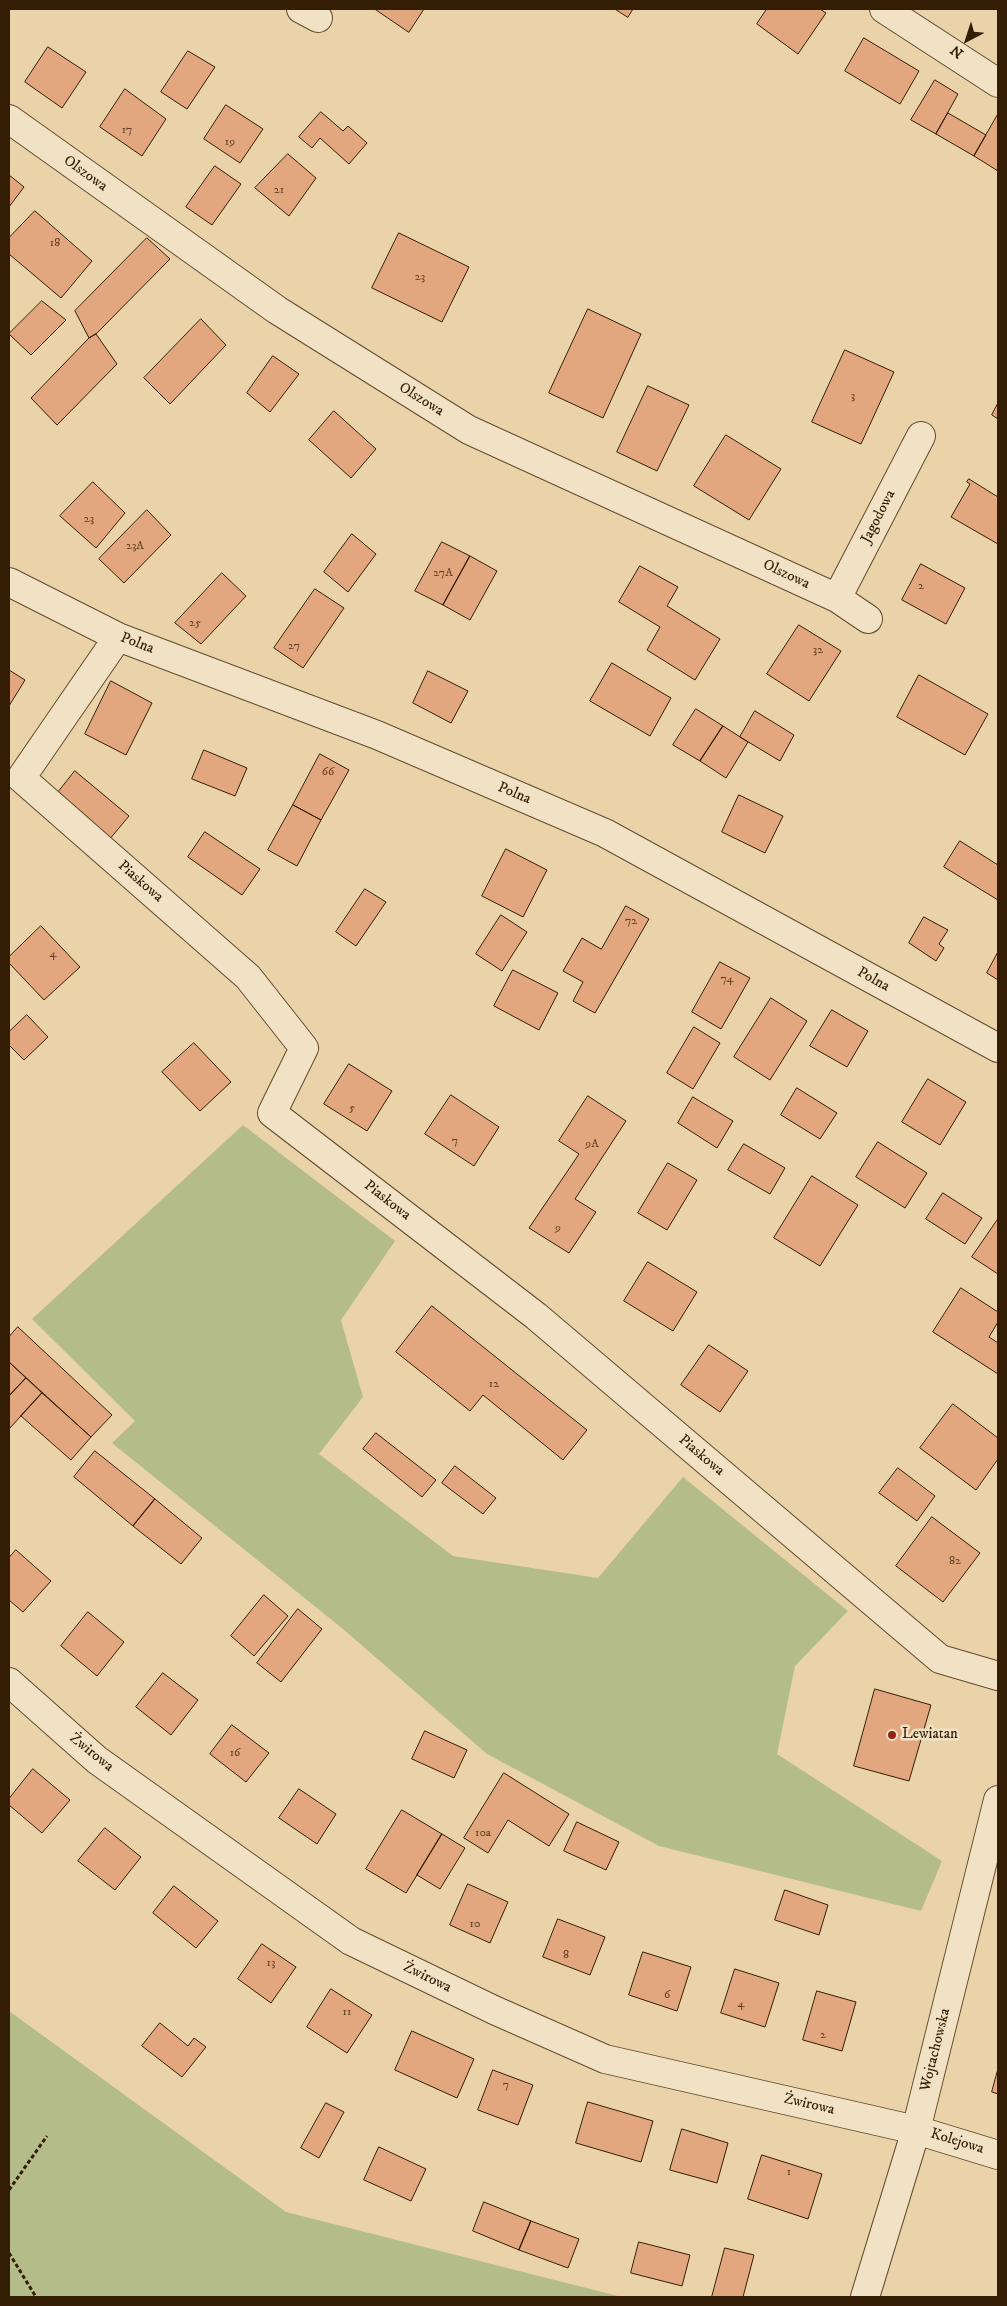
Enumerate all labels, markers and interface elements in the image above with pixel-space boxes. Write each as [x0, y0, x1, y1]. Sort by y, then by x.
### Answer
north arrow [942, 15, 992, 65]
text: N [947, 41, 968, 62]
house number: 17 [122, 124, 132, 138]
house number: 19 [225, 136, 235, 150]
street label: Olszowa [60, 152, 110, 196]
house number: 21 [274, 184, 284, 198]
house number: 18 [50, 237, 60, 251]
house number: 23 [415, 271, 425, 285]
street label: Olszowa [395, 379, 447, 421]
house number: 3 [851, 390, 855, 404]
street label: Jagodowa [858, 487, 900, 547]
house number: 23 [84, 513, 94, 527]
house number: 23A [126, 540, 144, 554]
street label: Olszowa [760, 556, 812, 594]
house number: 27A [433, 567, 453, 581]
house number: 2 [918, 580, 924, 594]
house number: 25 [189, 617, 201, 631]
street label: Polna [118, 629, 156, 659]
house number: 27 [288, 640, 300, 654]
house number: 32 [813, 644, 823, 658]
house number: 66 [322, 766, 334, 780]
street label: Polna [495, 779, 533, 809]
street label: Piaskowa [114, 857, 166, 907]
house number: 72 [625, 915, 637, 929]
house number: 4 [50, 948, 56, 962]
street label: Polna [854, 964, 892, 996]
house number: 74 [720, 973, 734, 987]
house number: 5 [349, 1102, 355, 1116]
house number: 7 [452, 1135, 458, 1149]
house number: 9A [585, 1138, 599, 1152]
street label: Piaskowa [360, 1177, 414, 1225]
house number: 9 [555, 1222, 561, 1236]
house number: 12 [489, 1378, 499, 1392]
street label: Piaskowa [674, 1432, 728, 1480]
house number: 82 [949, 1555, 961, 1569]
place label: Lewiatan [902, 1726, 958, 1744]
marker: Lewiatan [886, 1729, 898, 1741]
street label: Żwirowa [65, 1730, 117, 1776]
house number: 16 [230, 1747, 240, 1761]
house number: 10a [475, 1827, 491, 1841]
house number: 10 [470, 1918, 480, 1932]
house number: 8 [563, 1949, 569, 1963]
house number: 13 [267, 1957, 275, 1971]
street label: Żwirowa [400, 1959, 454, 1997]
house number: 6 [664, 1989, 670, 2003]
house number: 4 [738, 1998, 744, 2012]
house number: 11 [343, 2006, 351, 2020]
street label: Wojtachowska [917, 2007, 955, 2093]
house number: 2 [820, 2029, 826, 2043]
house number: 7 [503, 2079, 509, 2093]
street label: Żwirowa [782, 2090, 836, 2120]
street label: Kolejowa [928, 2125, 986, 2159]
house number: 1 [787, 2166, 791, 2180]

